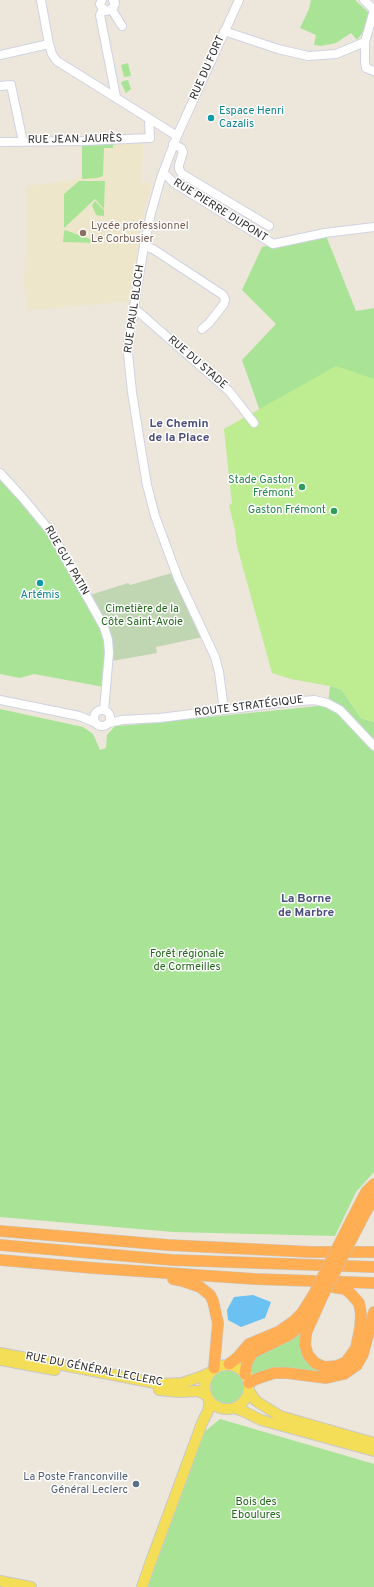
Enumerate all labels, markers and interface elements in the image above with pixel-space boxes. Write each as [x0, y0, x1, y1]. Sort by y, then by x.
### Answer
street label: RUE DU FORT [188, 34, 228, 102]
place label: Espace Henri Cazalis [219, 105, 284, 131]
marker: Espace Henri Cazalis [206, 113, 216, 123]
street label: RUE JEAN JAURÈS [27, 133, 123, 147]
street label: RUE PIERRE DUPONT [171, 177, 269, 245]
place label: Lycée professionnel Le Corbusier [91, 220, 189, 246]
marker: Lycée professionnel Le Corbusier [78, 228, 88, 238]
street label: RUE PAUL BLOCH [122, 264, 148, 354]
street label: RUE DU STADE [165, 334, 229, 392]
district label: Le Chemin de la Place [149, 418, 209, 446]
place label: Stade Gaston Frémont [228, 474, 294, 500]
marker: Stade Gaston Frémont [297, 482, 307, 492]
place label: Gaston Frémont [248, 504, 326, 518]
marker: Gaston Frémont [329, 506, 339, 516]
street label: RUE GUY PATIN [41, 524, 91, 598]
marker: Artémis [35, 578, 45, 588]
place label: Artémis [20, 589, 60, 603]
park label: Cimetière de la Côte Saint-Avoie [101, 603, 183, 629]
street label: ROUTE STRATÉGIQUE [194, 694, 304, 720]
district label: La Borne de Marbre [278, 893, 334, 921]
park label: Forêt régionale de Cormeilles [150, 948, 224, 974]
street label: RUE DU GÉNÉRAL LECLERC [24, 1350, 164, 1390]
place label: La Poste Franconville Général Leclerc [23, 1471, 128, 1497]
marker: La Poste Franconville Général Leclerc [131, 1479, 141, 1489]
park label: Bois des Eboulures [231, 1496, 281, 1522]

